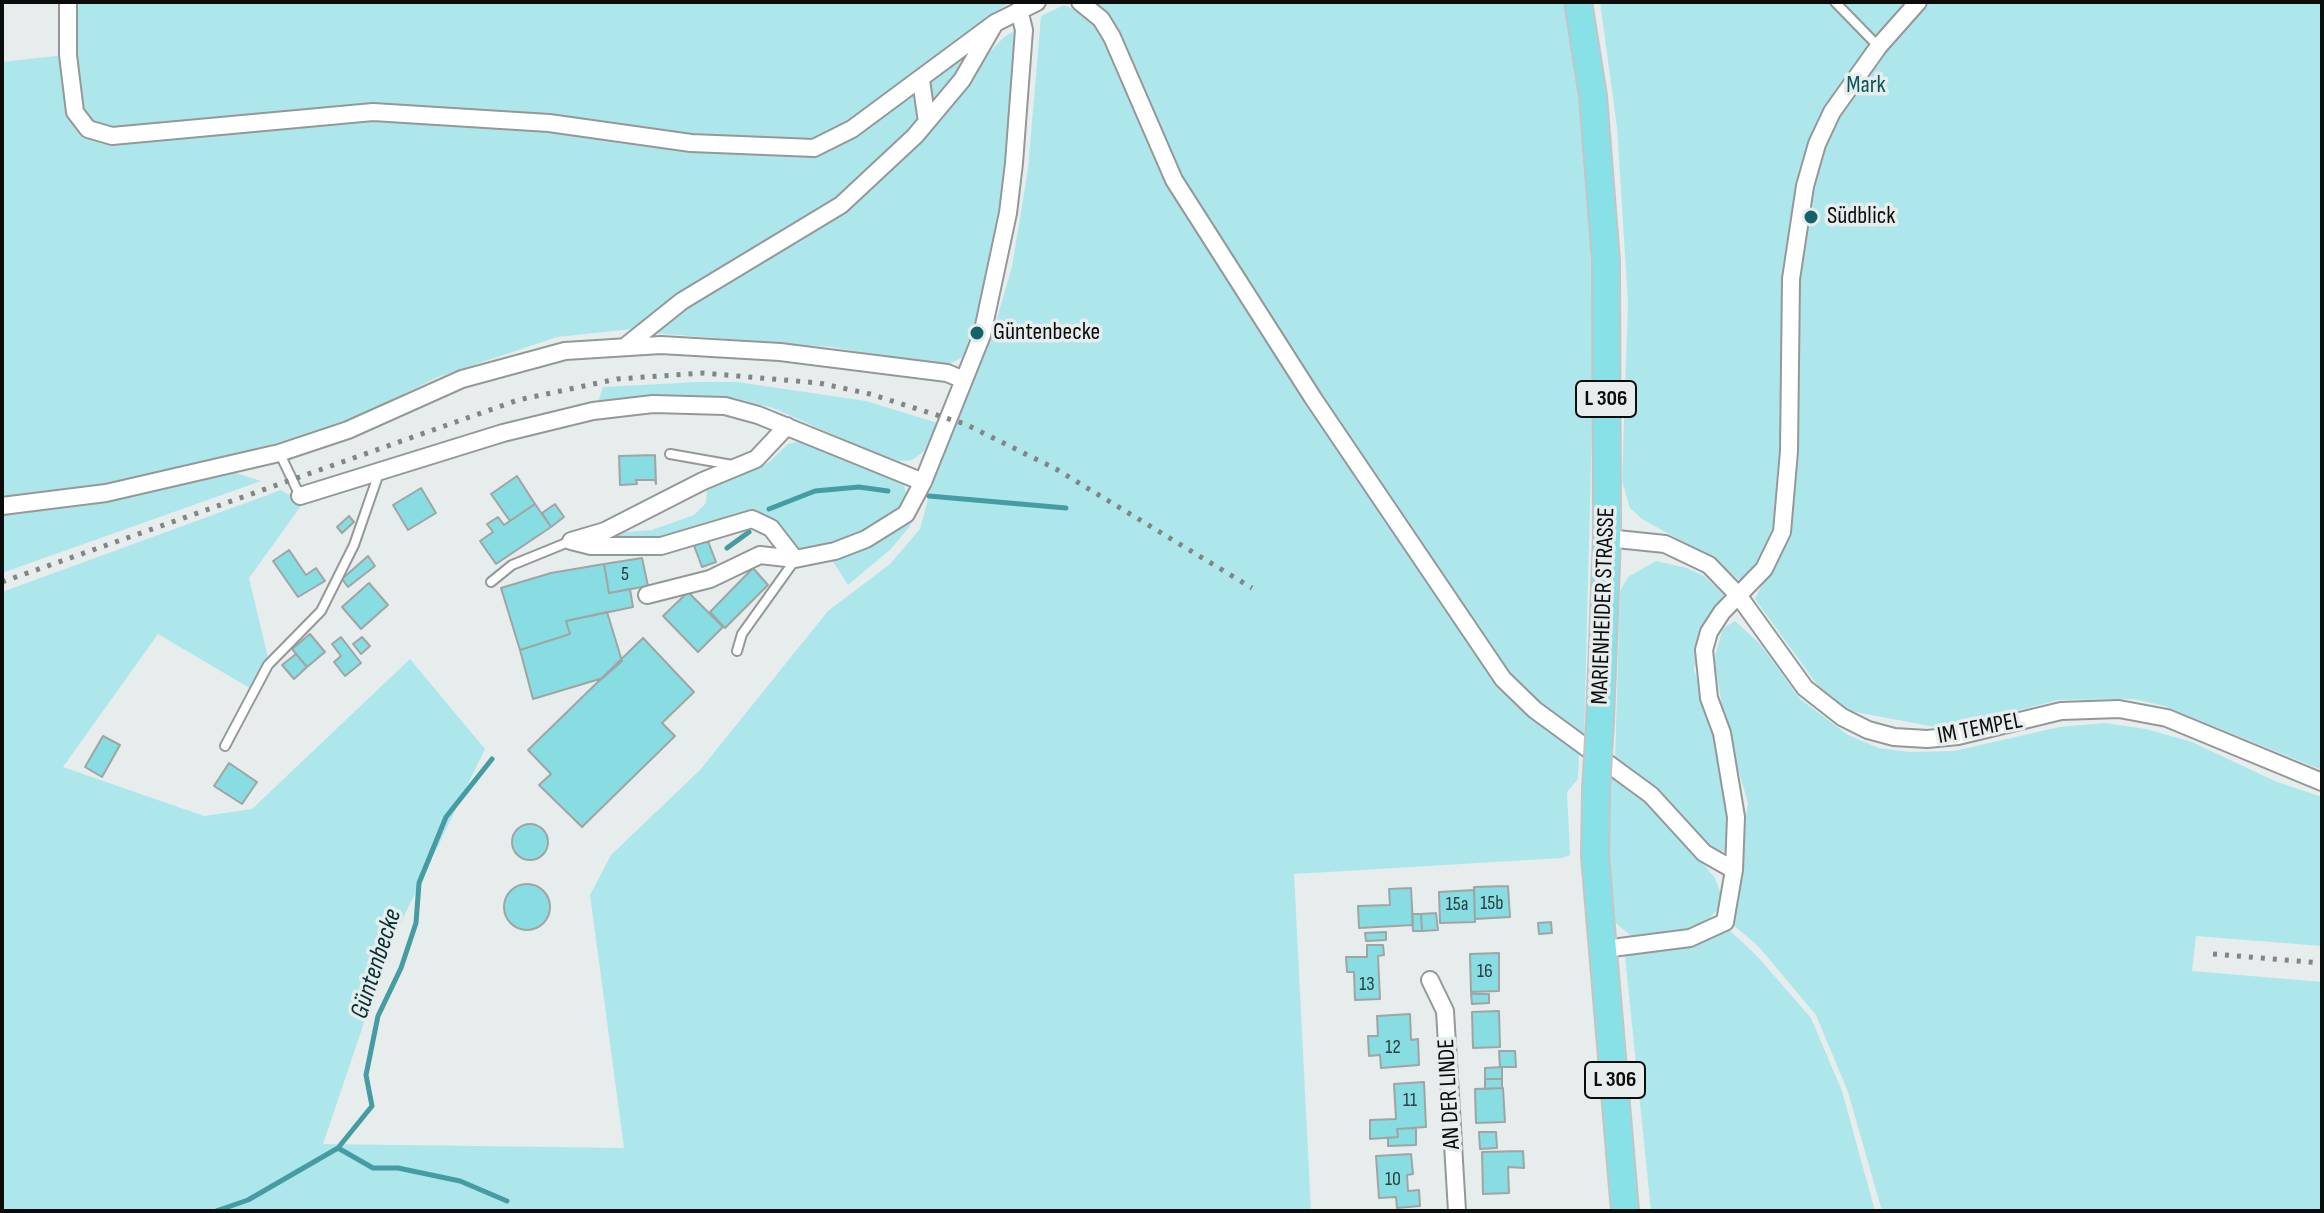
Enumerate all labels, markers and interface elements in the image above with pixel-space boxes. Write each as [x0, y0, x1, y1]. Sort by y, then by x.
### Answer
park label: Mark [1846, 72, 1886, 100]
place label: Südblick [1827, 203, 1895, 231]
marker: Südblick [1802, 208, 1820, 226]
place label: Güntenbecke [993, 319, 1100, 347]
marker: Güntenbecke [968, 324, 986, 342]
road number: L 306 [1576, 381, 1636, 417]
street label: MARIENHEIDER STRASSE [1586, 507, 1622, 705]
house number: 5 [621, 563, 629, 587]
street label: IM TEMPEL [1935, 707, 2025, 751]
house number: 15b [1480, 892, 1504, 916]
house number: 15a [1446, 893, 1468, 917]
water label: Güntenbecke [345, 905, 409, 1023]
house number: 16 [1477, 960, 1493, 984]
house number: 13 [1359, 973, 1375, 997]
house number: 12 [1385, 1036, 1401, 1060]
street label: AN DER LINDE [1433, 1038, 1467, 1150]
road number: L 306 [1585, 1062, 1645, 1098]
house number: 11 [1403, 1089, 1417, 1113]
house number: 10 [1385, 1168, 1401, 1192]

